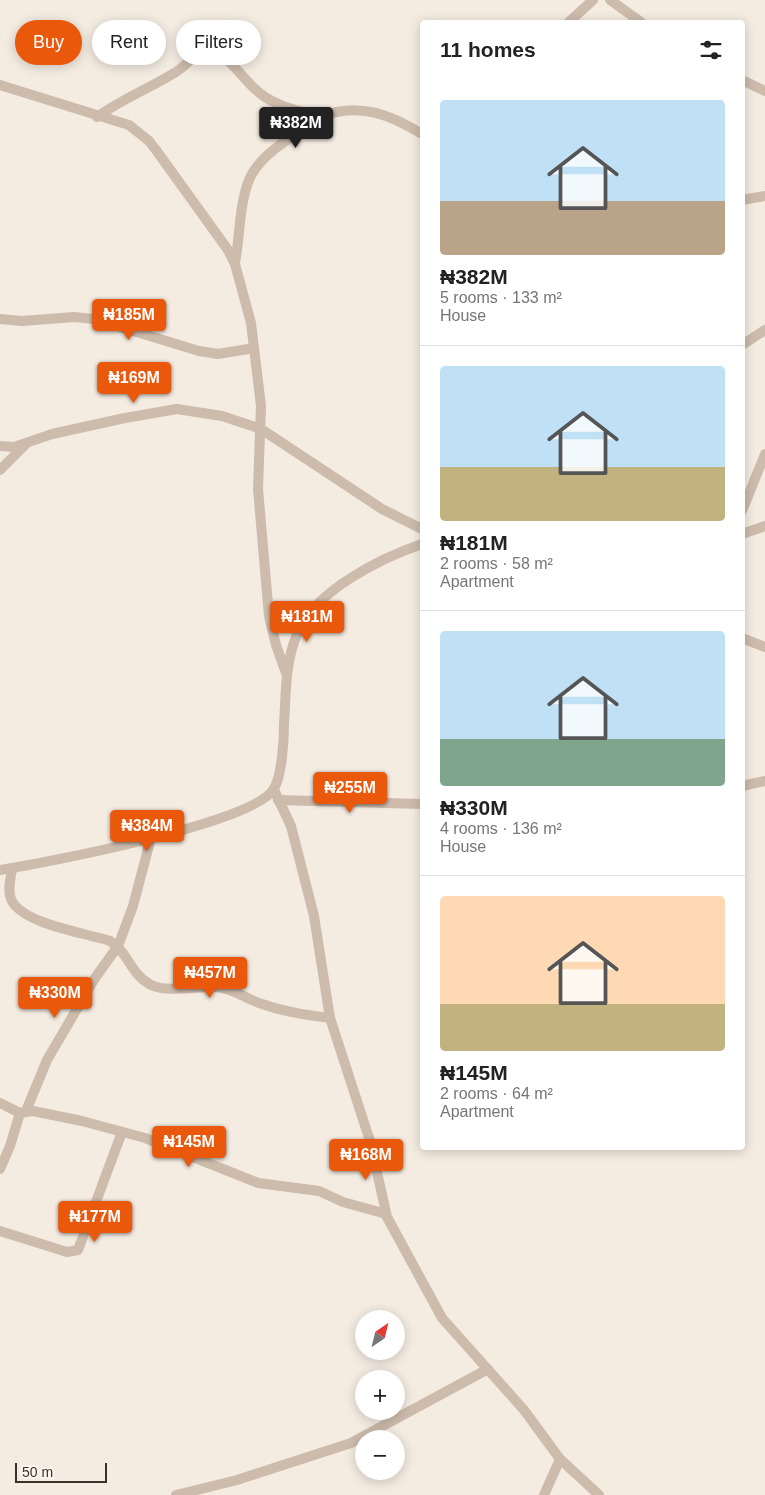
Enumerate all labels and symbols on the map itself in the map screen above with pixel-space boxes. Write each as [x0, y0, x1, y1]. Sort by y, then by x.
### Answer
pin: ₦382M [261, 106, 331, 149]
pin: ₦185M [94, 298, 164, 341]
pin: ₦169M [99, 362, 169, 404]
pin: ₦181M [272, 600, 342, 643]
pin: ₦255M [315, 772, 385, 814]
pin: ₦384M [112, 810, 182, 852]
pin: ₦457M [175, 956, 245, 999]
pin: ₦330M [20, 976, 90, 1019]
pin: ₦145M [154, 1126, 224, 1168]
pin: ₦168M [331, 1138, 401, 1181]
pin: ₦177M [60, 1200, 130, 1243]
north arrow [355, 1310, 405, 1360]
scale bar [15, 1460, 108, 1483]

